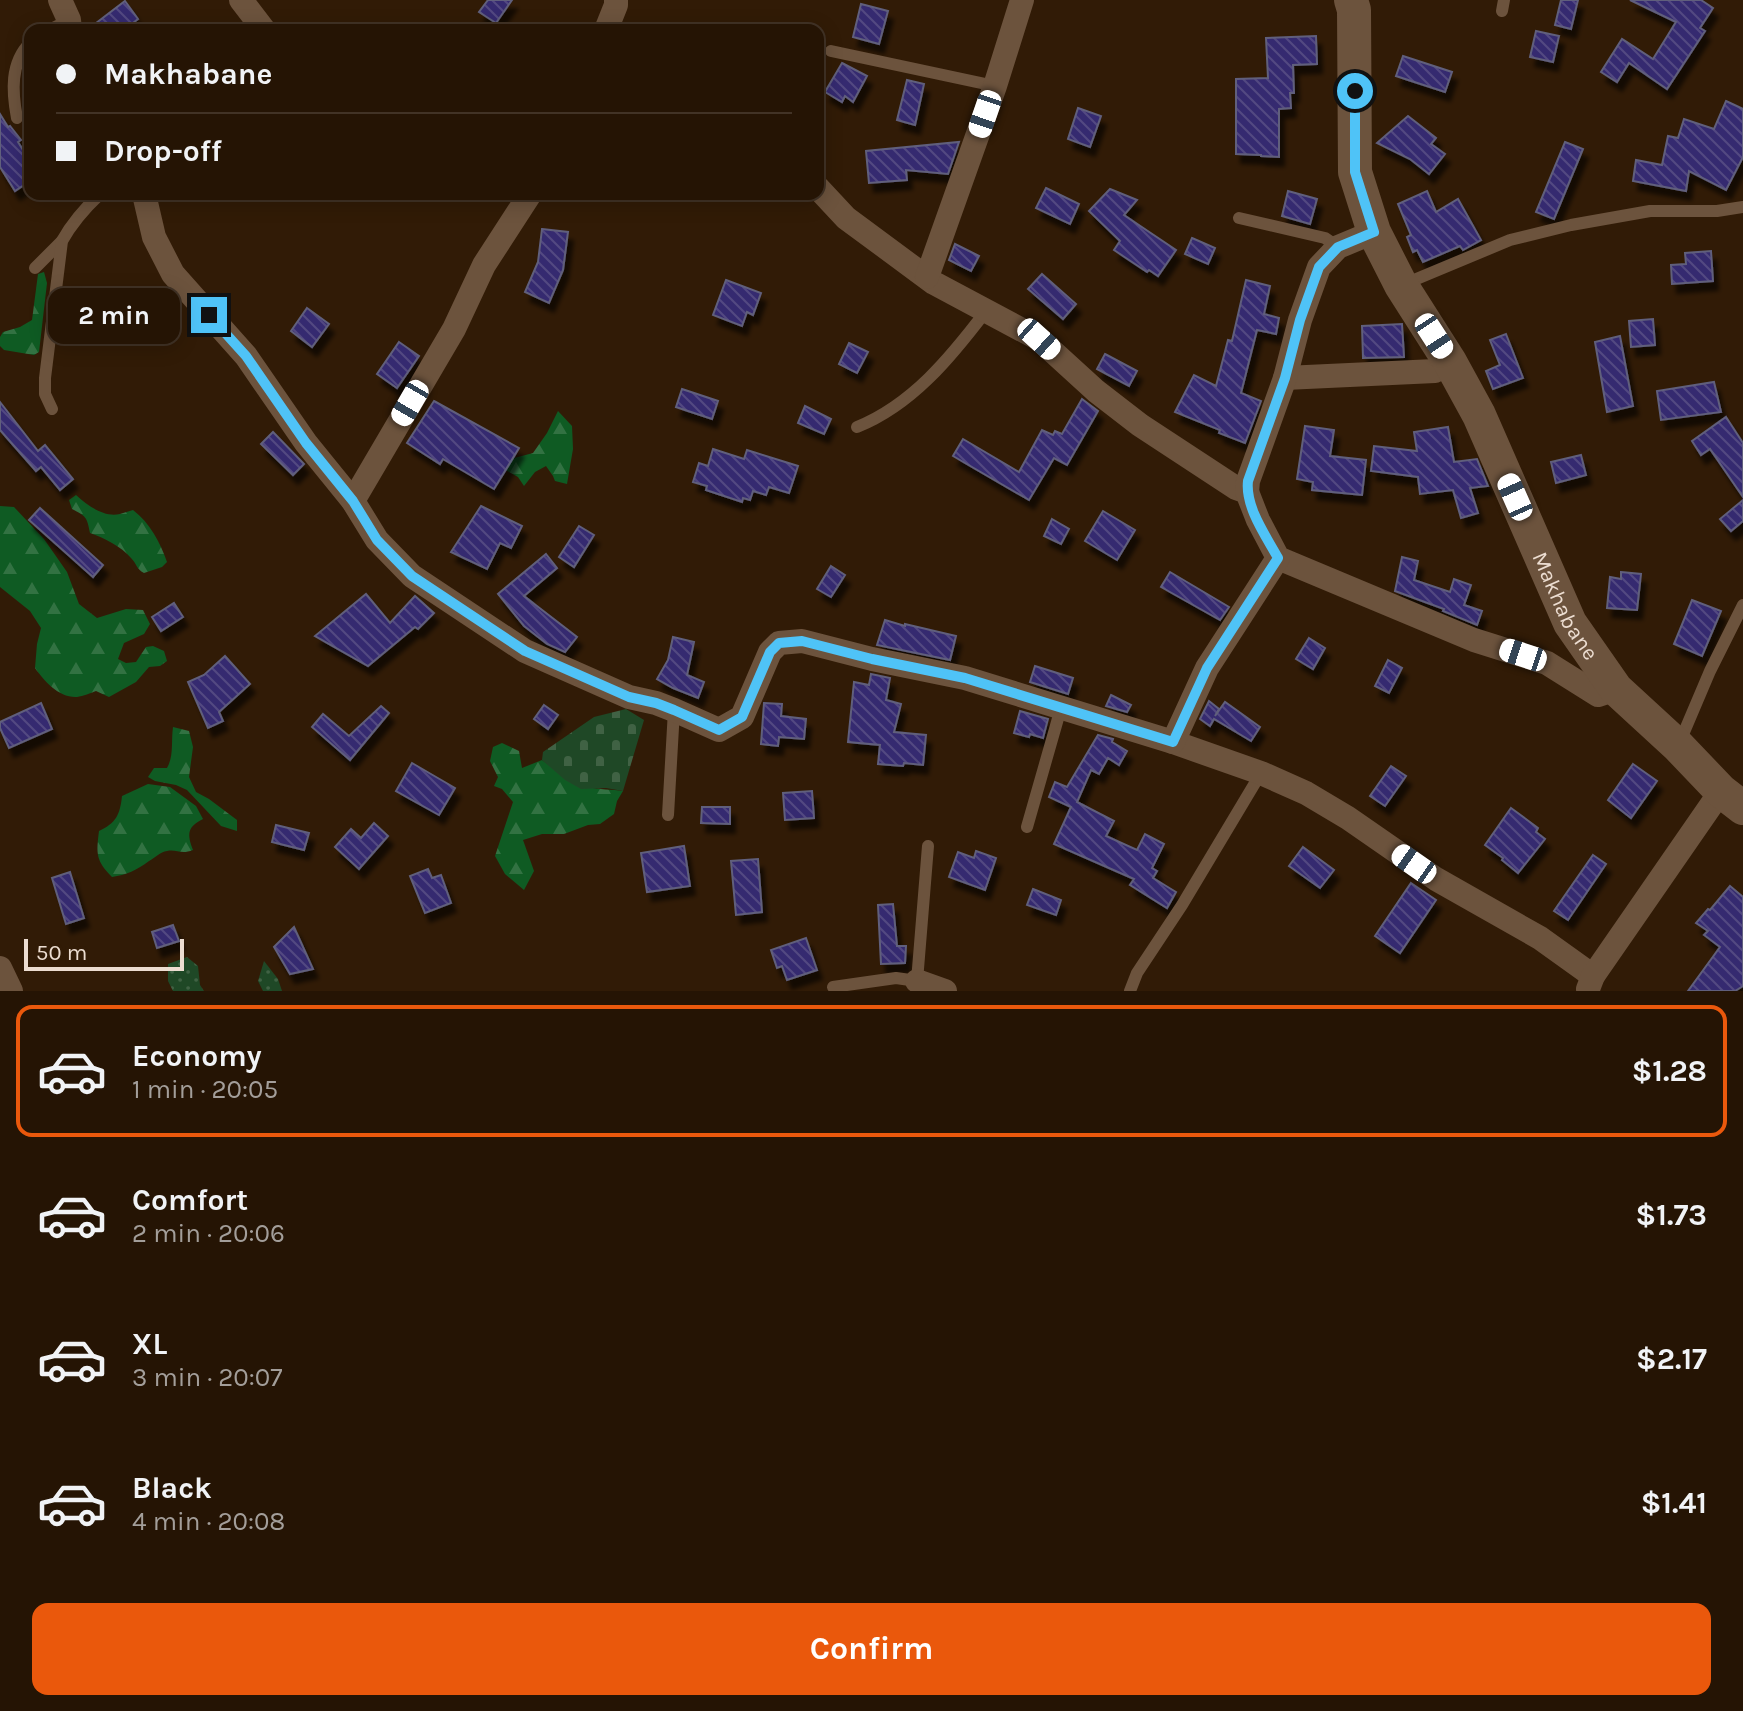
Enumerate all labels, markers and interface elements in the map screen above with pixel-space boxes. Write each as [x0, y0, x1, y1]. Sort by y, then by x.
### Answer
text: Makhabane [104, 56, 272, 92]
route start [1337, 73, 1373, 109]
car [966, 87, 1004, 141]
text: Drop-off [104, 133, 222, 169]
callout: 2 min [49, 287, 181, 343]
route end [191, 297, 227, 333]
text: 2 min [78, 300, 150, 331]
car [1411, 309, 1457, 363]
car [1013, 314, 1065, 364]
car [388, 376, 432, 430]
car [1494, 470, 1536, 524]
street label: Makhabane [1526, 548, 1604, 665]
car [1496, 636, 1550, 674]
car [1387, 840, 1441, 888]
scale bar [24, 935, 184, 971]
text: 50 m [36, 940, 87, 966]
icon: car [36, 1035, 108, 1107]
text: Economy [132, 1038, 262, 1074]
text: $1.28 [1632, 1053, 1707, 1089]
text: 1 min · 20:05 [132, 1074, 278, 1105]
icon: car [36, 1179, 108, 1251]
text: Comfort [132, 1182, 248, 1218]
text: $1.73 [1636, 1197, 1707, 1233]
text: 2 min · 20:06 [132, 1218, 285, 1249]
icon: car [36, 1323, 108, 1395]
text: XL [132, 1326, 167, 1362]
text: $2.17 [1636, 1341, 1707, 1377]
text: 3 min · 20:07 [132, 1362, 282, 1393]
icon: car [36, 1467, 108, 1539]
text: Black [132, 1470, 212, 1506]
text: $1.41 [1641, 1485, 1707, 1521]
text: 4 min · 20:08 [132, 1506, 285, 1537]
button: Confirm [32, 1603, 1711, 1695]

